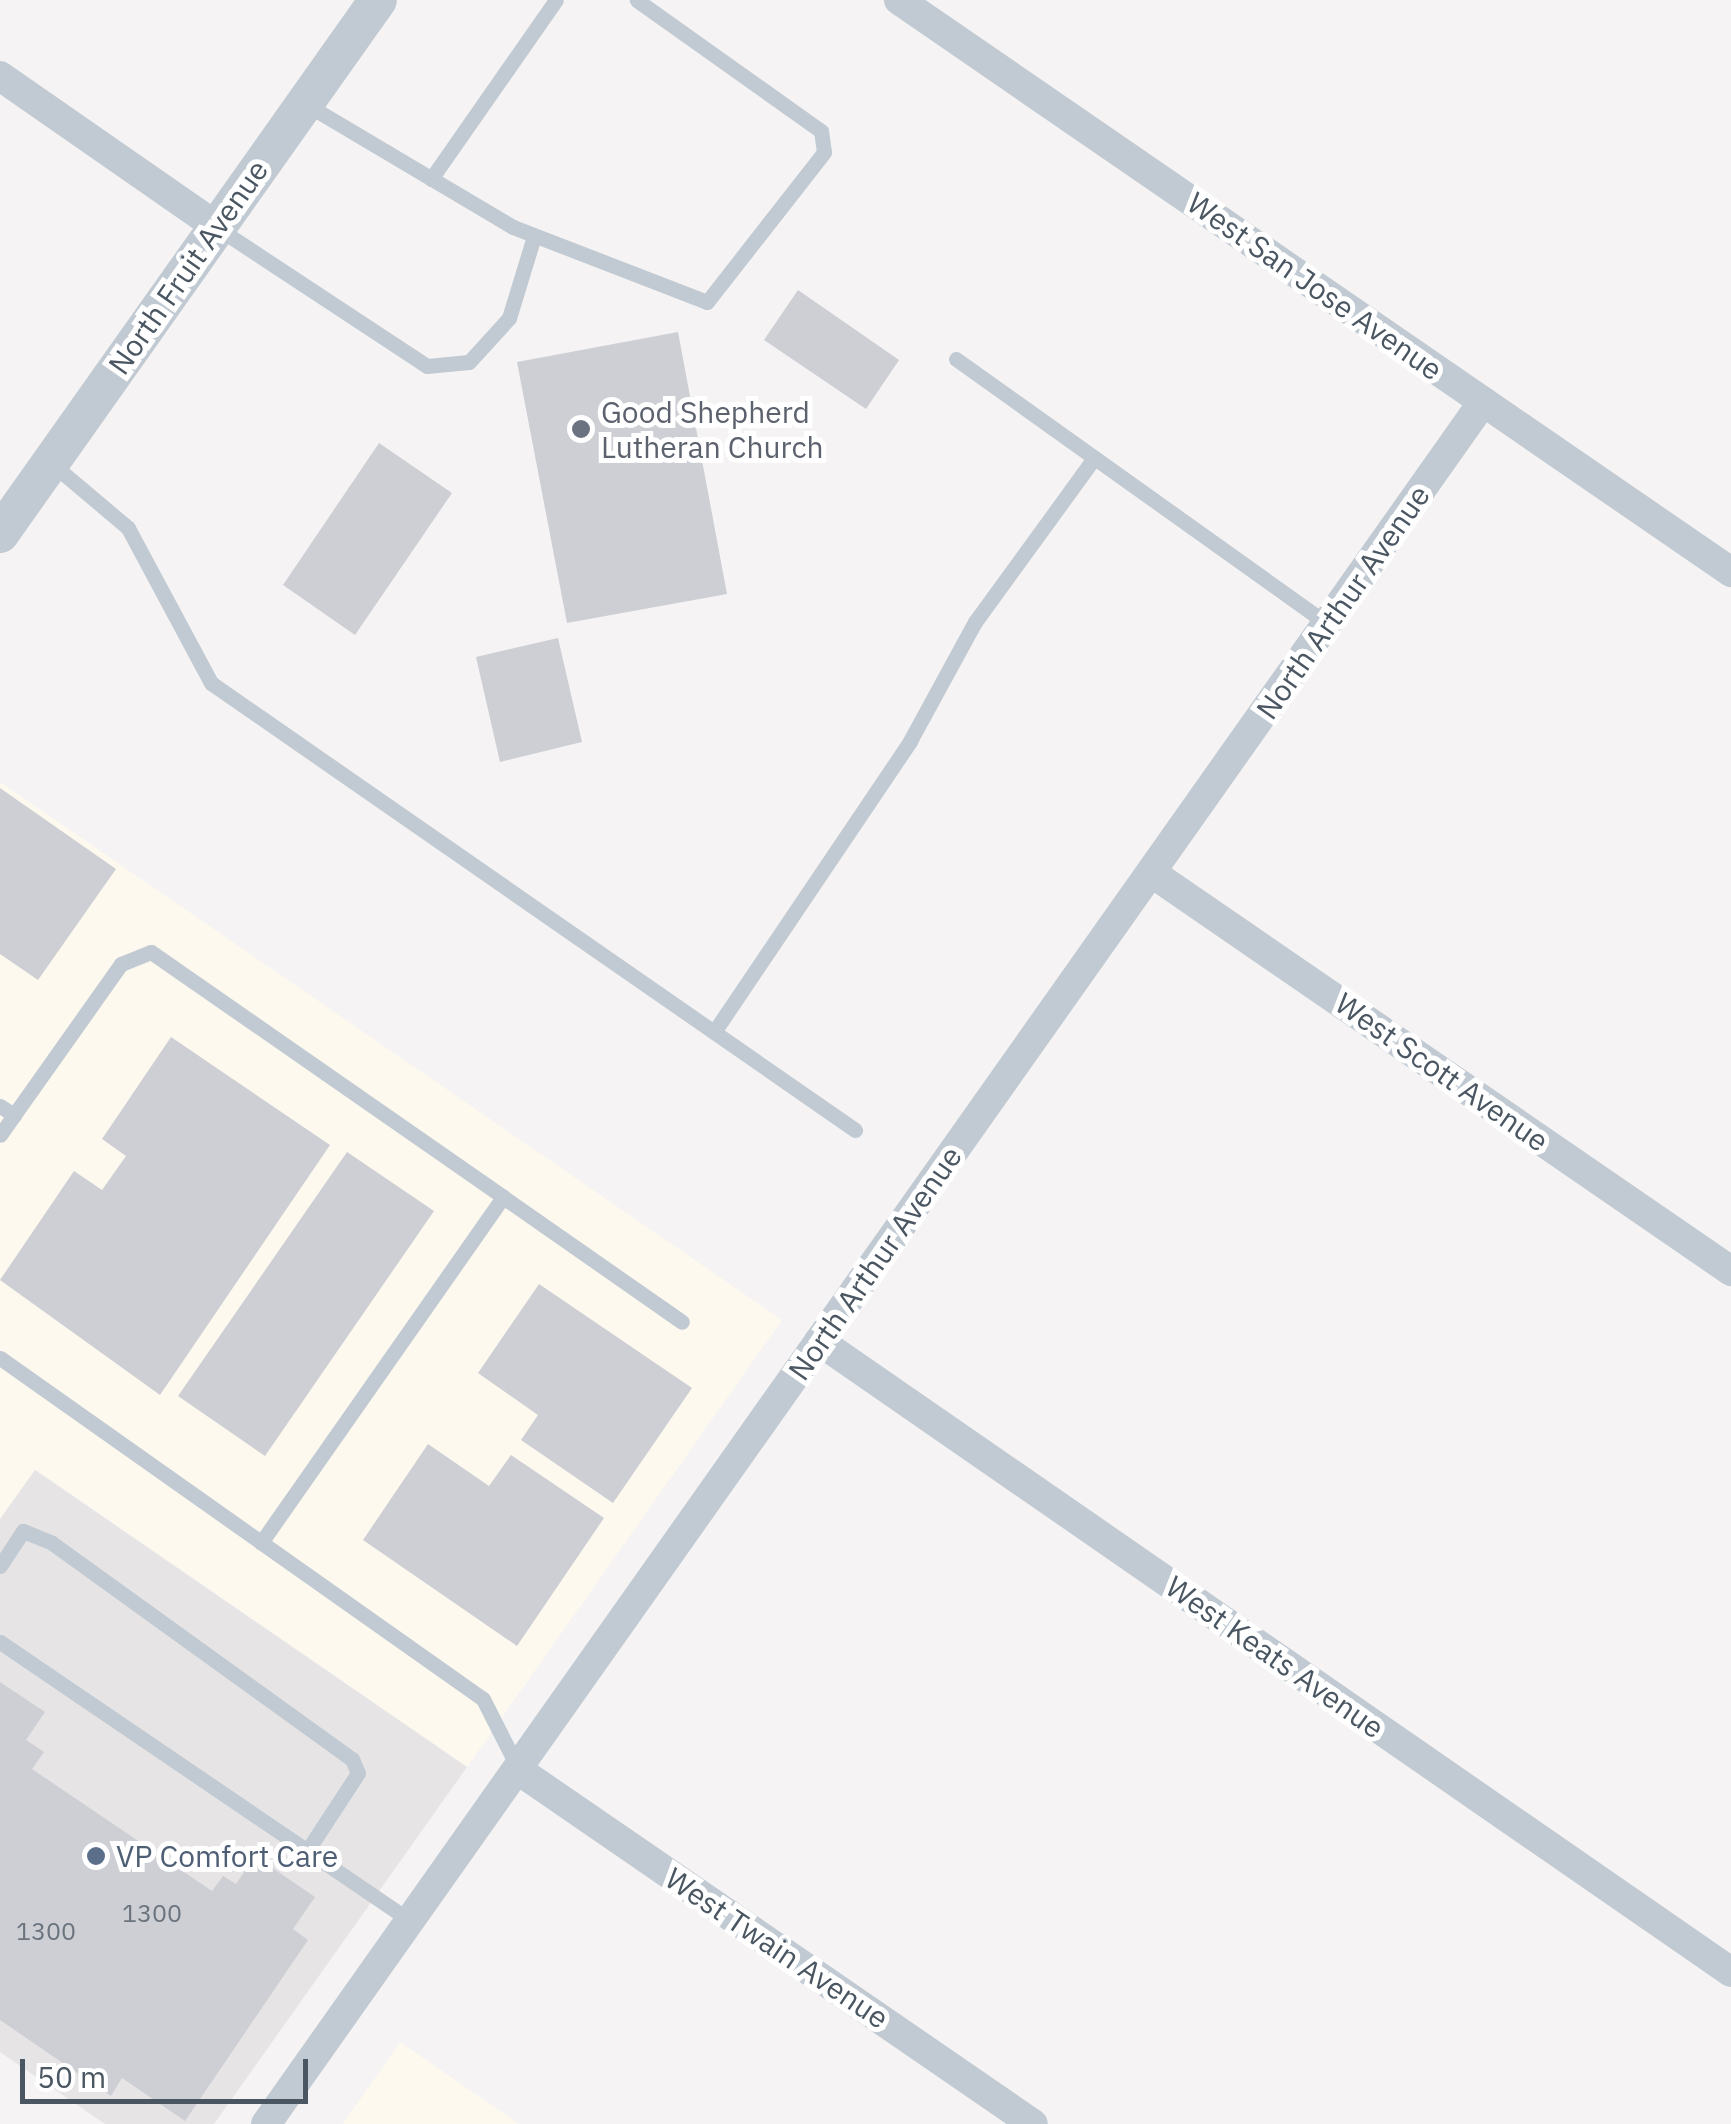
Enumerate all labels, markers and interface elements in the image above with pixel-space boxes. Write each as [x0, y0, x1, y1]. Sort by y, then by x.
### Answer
street label: North Fruit Avenue [101, 153, 275, 381]
street label: West San Jose Avenue [1181, 184, 1449, 388]
place label: Good Shepherd Lutheran Church [601, 394, 824, 464]
marker: Good Shepherd Lutheran Church [570, 418, 592, 440]
street label: North Arthur Avenue [1249, 478, 1437, 726]
street label: West Scott Avenue [1328, 985, 1556, 1159]
street label: North Arthur Avenue [781, 1139, 969, 1387]
street label: West Keats Avenue [1159, 1568, 1391, 1746]
place label: VP Comfort Care [116, 1838, 338, 1874]
marker: VP Comfort Care [85, 1845, 107, 1867]
street label: West Twain Avenue [659, 1860, 895, 2036]
house number: 1300 [122, 1898, 182, 1928]
house number: 1300 [16, 1916, 76, 1946]
scale bar [25, 2039, 312, 2101]
text: 50 m [37, 2057, 106, 2096]

